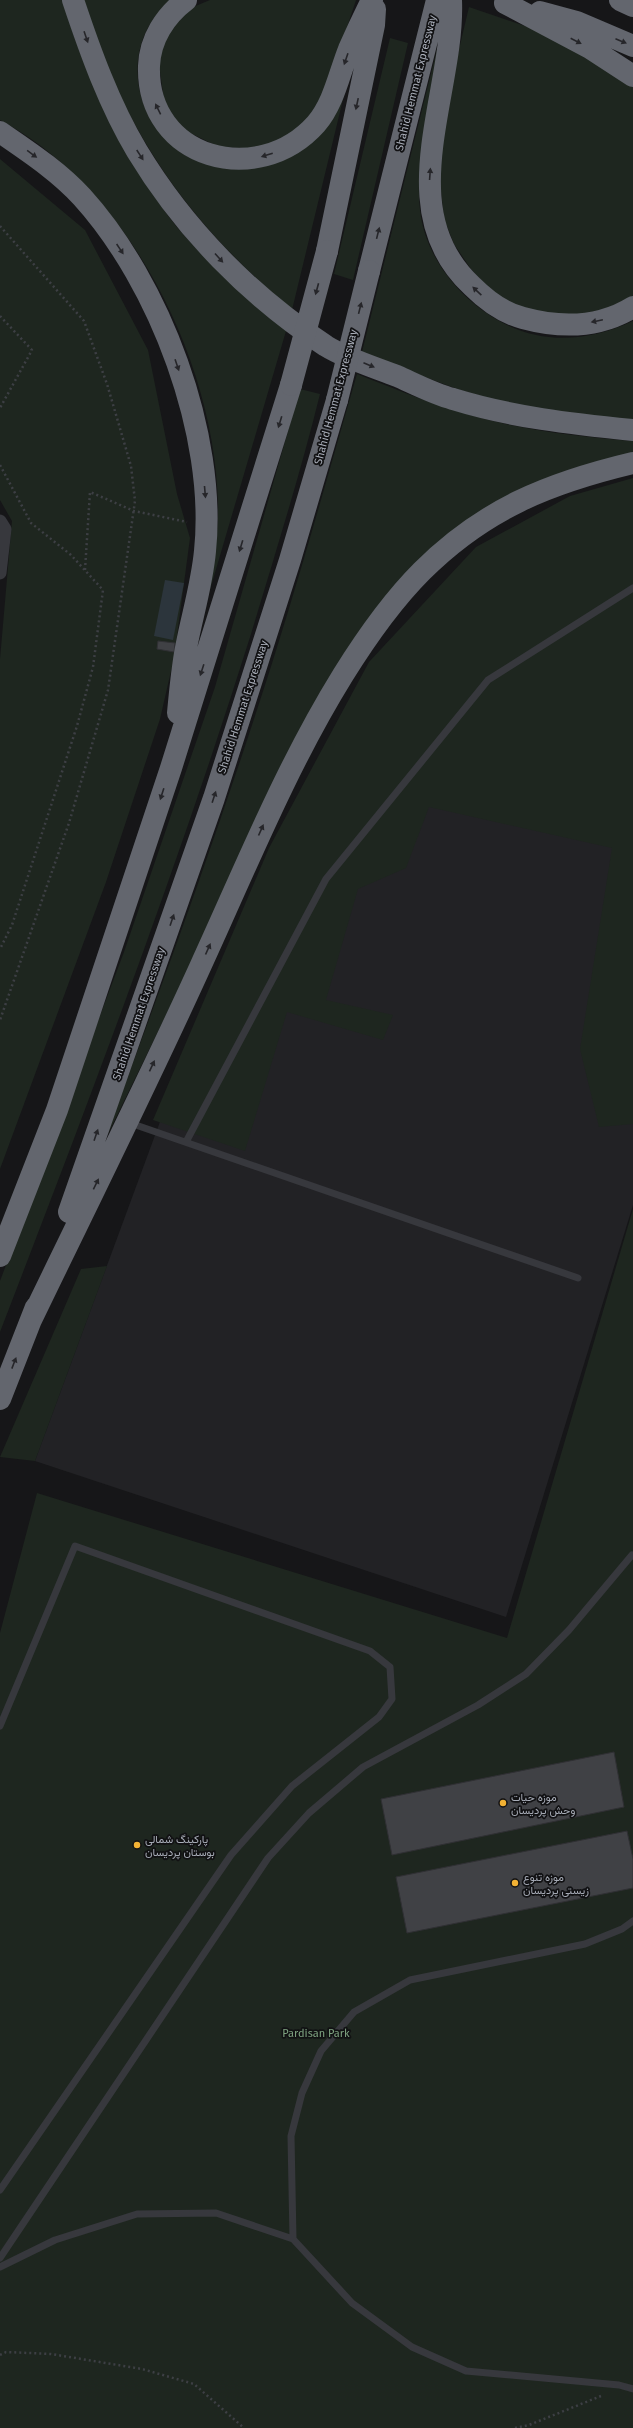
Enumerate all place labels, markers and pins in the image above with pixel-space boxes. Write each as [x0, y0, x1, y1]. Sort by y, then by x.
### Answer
place label: موزه حیات وحش پردیسان [511, 1791, 575, 1818]
marker: موزه حیات وحش پردیسان [498, 1798, 508, 1808]
place label: پارکینگ شمالی بوستان پردیسان [145, 1833, 215, 1860]
marker: پارکینگ شمالی بوستان پردیسان [132, 1840, 142, 1850]
place label: موزه تنوع زیستی پردیسان [523, 1871, 589, 1898]
marker: موزه تنوع زیستی پردیسان [510, 1878, 520, 1888]

